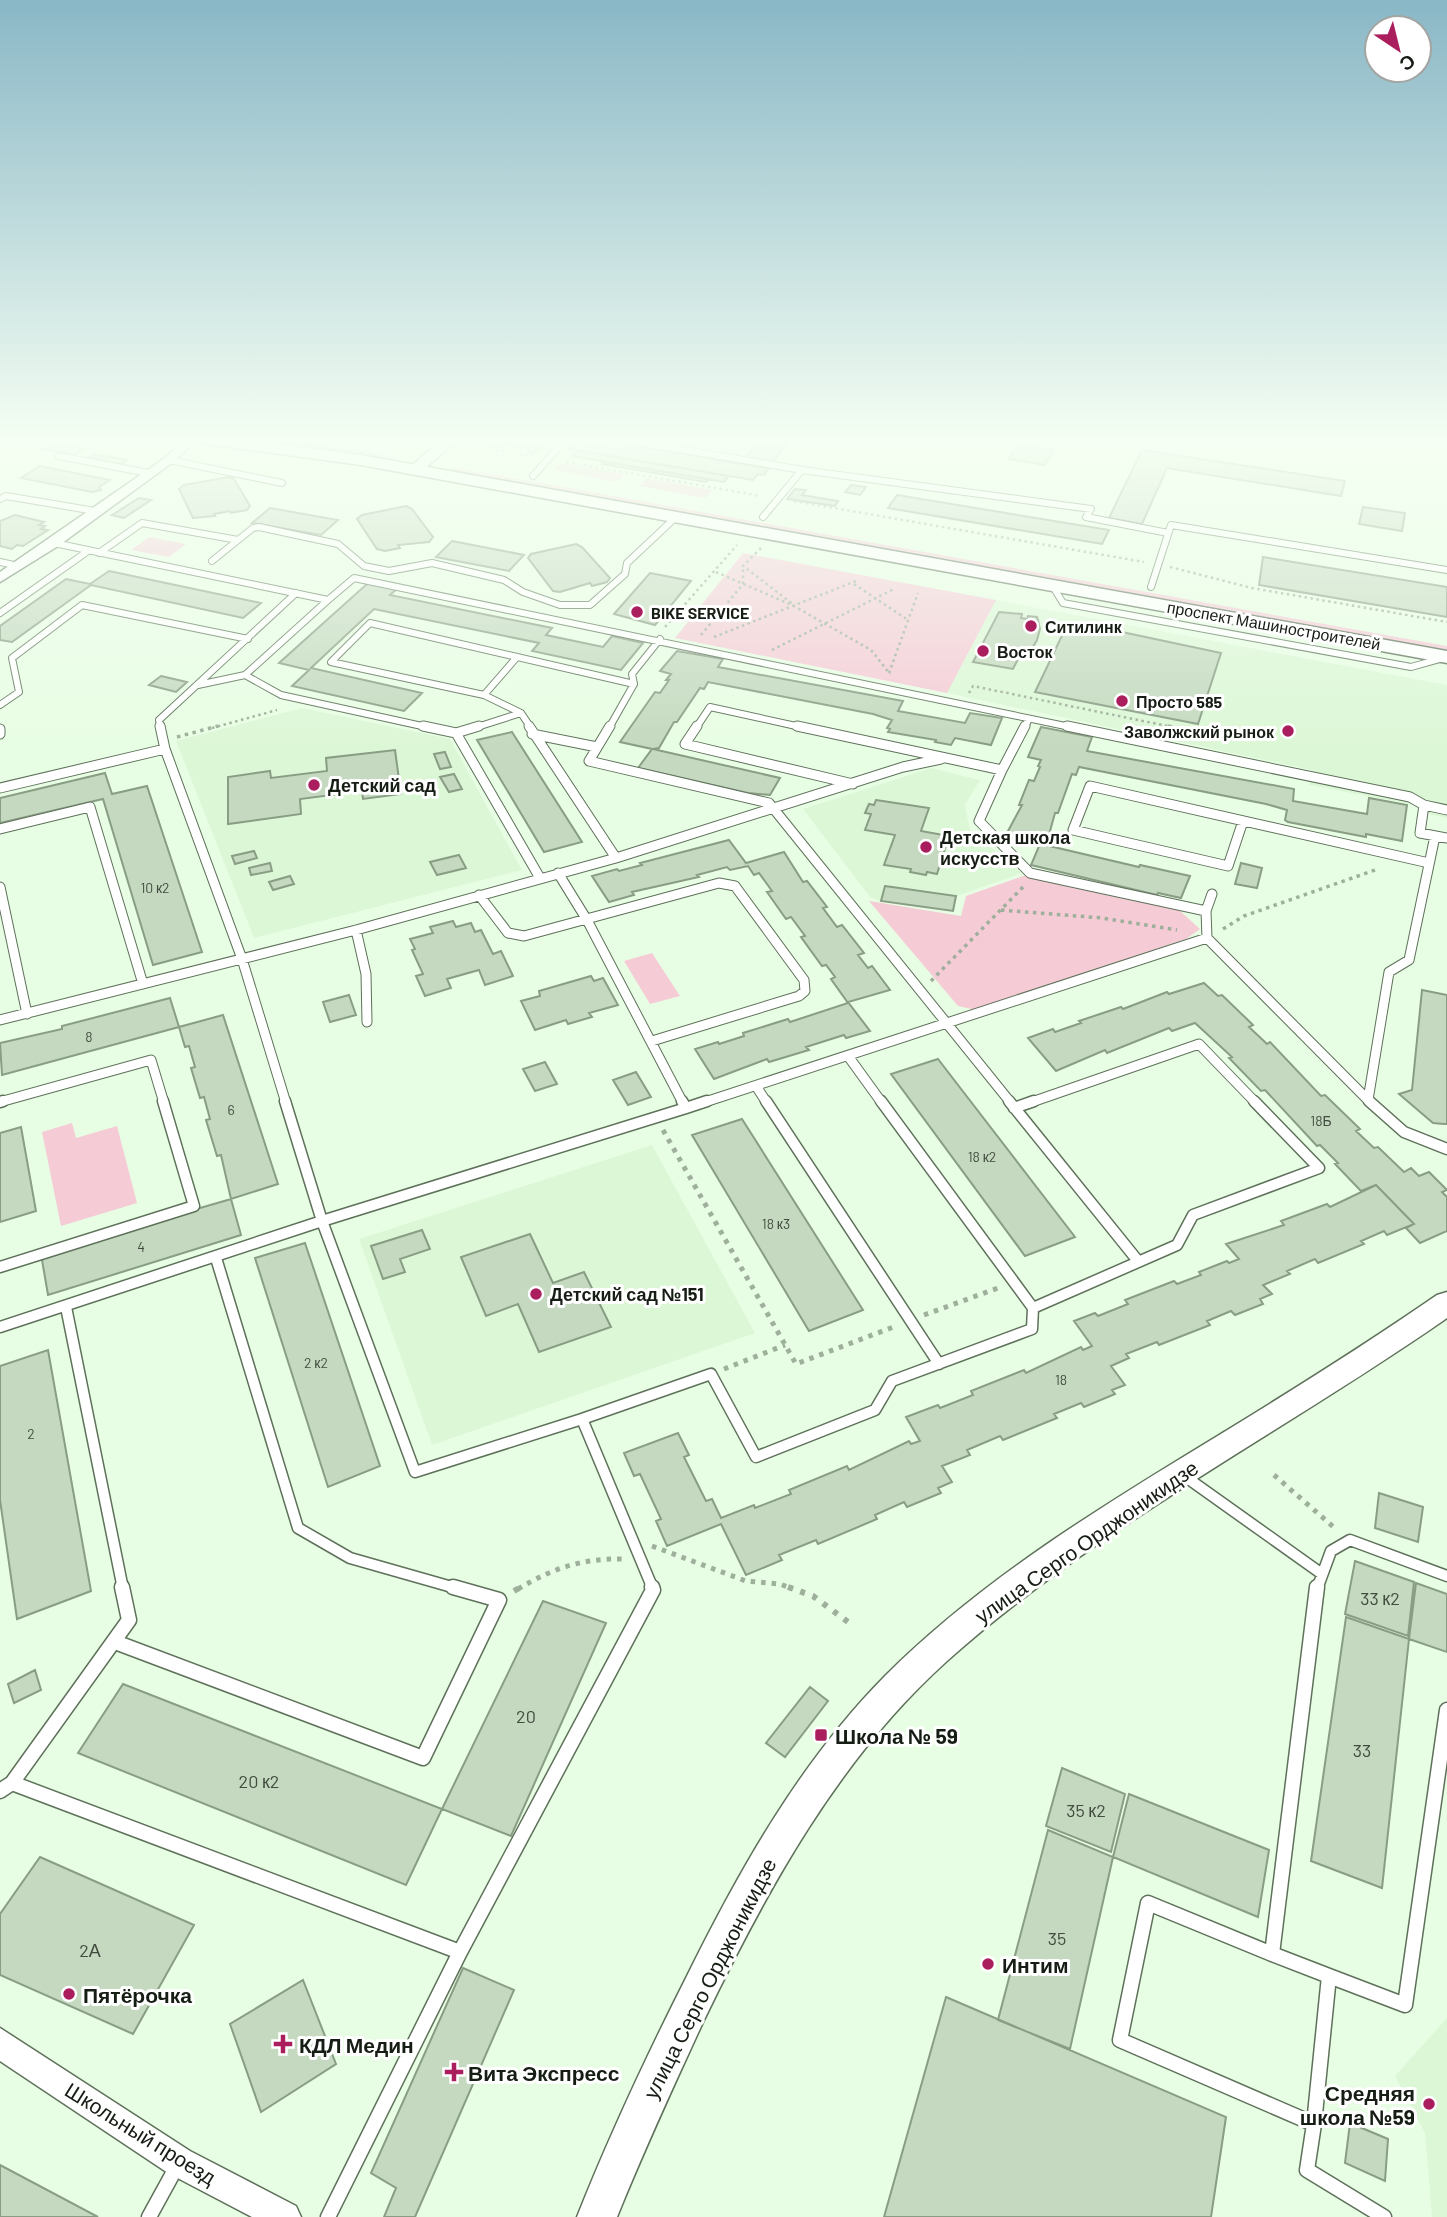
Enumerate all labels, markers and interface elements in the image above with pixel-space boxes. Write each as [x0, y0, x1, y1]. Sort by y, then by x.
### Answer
north arrow [1363, 14, 1433, 84]
text: С [1396, 50, 1420, 77]
street label: проспект Машиностроителей [1166, 597, 1382, 653]
place label: BIKE SERVICE [651, 603, 749, 622]
marker: BIKE SERVICE [629, 604, 645, 620]
place label: Ситилинк [1045, 617, 1123, 636]
marker: Ситилинк [1023, 618, 1039, 634]
place label: Восток [997, 642, 1053, 661]
marker: Восток [975, 643, 991, 659]
place label: Просто 585 [1136, 692, 1223, 711]
marker: Просто 585 [1114, 693, 1130, 709]
place label: Заволжский рынок [1124, 722, 1275, 741]
marker: Заволжский рынок [1280, 723, 1296, 739]
place label: Детский сад [328, 774, 436, 796]
marker: Детский сад [306, 777, 322, 793]
place label: Детская школа искусств [940, 826, 1071, 869]
marker: Детская школа искусств [918, 839, 934, 855]
house number: 10 к2 [140, 879, 170, 896]
house number: 8 [85, 1028, 93, 1045]
house number: 6 [227, 1101, 235, 1118]
house number: 18Б [1310, 1112, 1332, 1129]
house number: 18 к2 [968, 1148, 996, 1165]
house number: 18 к3 [762, 1215, 790, 1232]
house number: 4 [137, 1238, 145, 1255]
place label: Детский сад №151 [550, 1283, 704, 1305]
marker: Детский сад №151 [528, 1286, 544, 1302]
house number: 2 к2 [304, 1354, 328, 1371]
house number: 18 [1055, 1371, 1067, 1388]
house number: 2 [27, 1425, 35, 1442]
street label: улица Серго Орджоникидзе [970, 1454, 1202, 1628]
house number: 33 к2 [1360, 1587, 1400, 1609]
house number: 20 [516, 1705, 536, 1727]
place label: Школа № 59 [835, 1723, 958, 1748]
marker: Школа № 59 [813, 1727, 829, 1743]
house number: 33 [1353, 1739, 1371, 1761]
house number: 20 к2 [239, 1770, 279, 1792]
house number: 35 к2 [1066, 1799, 1106, 1821]
street label: улица Серго Орджоникидзе [637, 1854, 781, 2102]
house number: 35 [1048, 1927, 1066, 1949]
house number: 2А [79, 1939, 101, 1961]
place label: Интим [1002, 1952, 1069, 1977]
marker: Интим [980, 1956, 996, 1972]
place label: Пятёрочка [83, 1982, 192, 2007]
marker: Пятёрочка [61, 1986, 77, 2002]
place label: КДЛ Медин [299, 2032, 414, 2057]
marker: КДЛ Медин [273, 2034, 293, 2054]
place label: Вита Экспресс [468, 2060, 620, 2085]
marker: Вита Экспресс [446, 2064, 462, 2080]
street label: Школьный проезд [61, 2077, 221, 2189]
place label: Средняя школа №59 [1300, 2080, 1415, 2129]
marker: Средняя школа №59 [1421, 2096, 1437, 2112]

